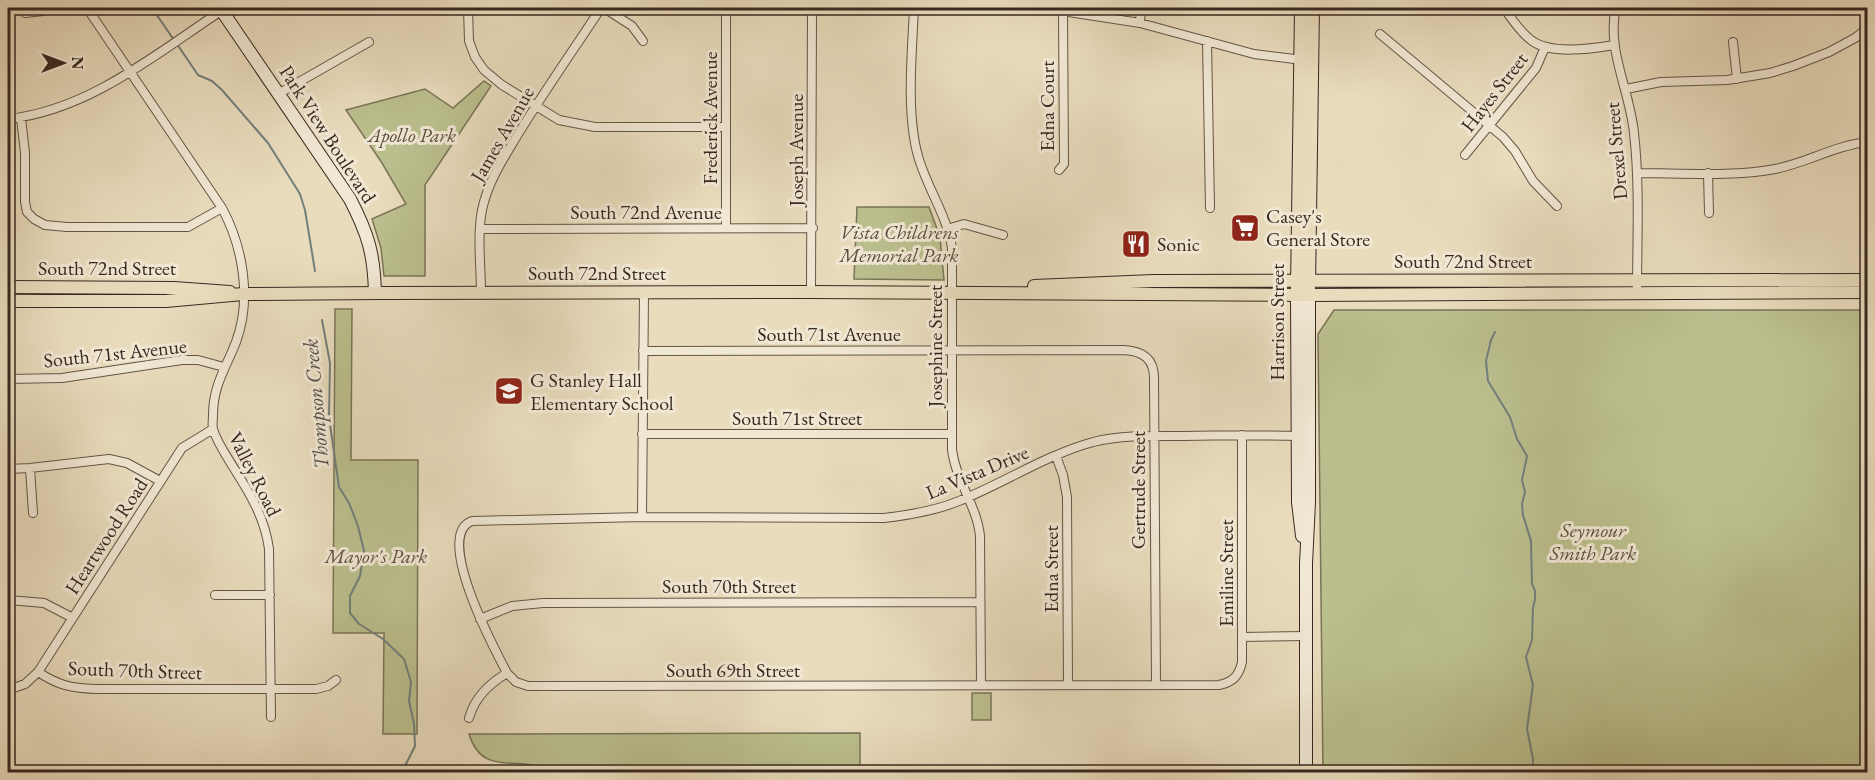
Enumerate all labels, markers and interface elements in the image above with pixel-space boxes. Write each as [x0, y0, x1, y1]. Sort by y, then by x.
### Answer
north arrow [33, 33, 93, 93]
street label: Hayes Street [1455, 46, 1534, 137]
street label: Frederick Avenue [697, 51, 723, 184]
text: N [67, 57, 88, 70]
street label: Park View Boulevard [274, 60, 383, 209]
street label: Edna Court [1034, 60, 1060, 152]
street label: James Avenue [463, 81, 540, 188]
street label: Joseph Avenue [783, 93, 809, 208]
street label: Drexel Street [1599, 100, 1633, 201]
park label: Apollo Park [366, 122, 456, 148]
street label: South 72nd Avenue [570, 199, 722, 225]
place label: Casey's General Store [1266, 203, 1370, 252]
supermarket icon: Casey's General Store [1229, 212, 1261, 244]
park label: Vista Childrens Memorial Park [838, 219, 959, 268]
restaurant icon: Sonic [1120, 228, 1152, 260]
place label: Sonic [1157, 231, 1200, 257]
street label: South 72nd Street [1394, 248, 1533, 274]
street label: South 72nd Street [38, 255, 177, 281]
street label: South 72nd Street [528, 260, 667, 286]
street label: Harrison Street [1264, 263, 1290, 381]
street label: Josephine Street [922, 284, 948, 409]
street label: South 71st Avenue [757, 321, 901, 347]
street label: South 71st Avenue [42, 333, 188, 373]
water label: Thompson Creek [296, 337, 335, 470]
place label: G Stanley Hall Elementary School [530, 367, 674, 416]
school or university icon: G Stanley Hall Elementary School [493, 375, 525, 407]
street label: South 71st Street [732, 405, 863, 431]
street label: Valley Road [223, 427, 288, 521]
street label: Gertrude Street [1125, 430, 1151, 549]
street label: La Vista Drive [922, 439, 1032, 505]
street label: Heartwood Road [59, 472, 154, 599]
park label: Seymour Smith Park [1549, 517, 1636, 566]
street label: Emiline Street [1213, 518, 1239, 627]
street label: Edna Street [1038, 525, 1064, 613]
park label: Mayor's Park [324, 543, 427, 569]
street label: South 70th Street [662, 573, 797, 599]
street label: South 70th Street [68, 655, 203, 685]
street label: South 69th Street [666, 657, 801, 683]

